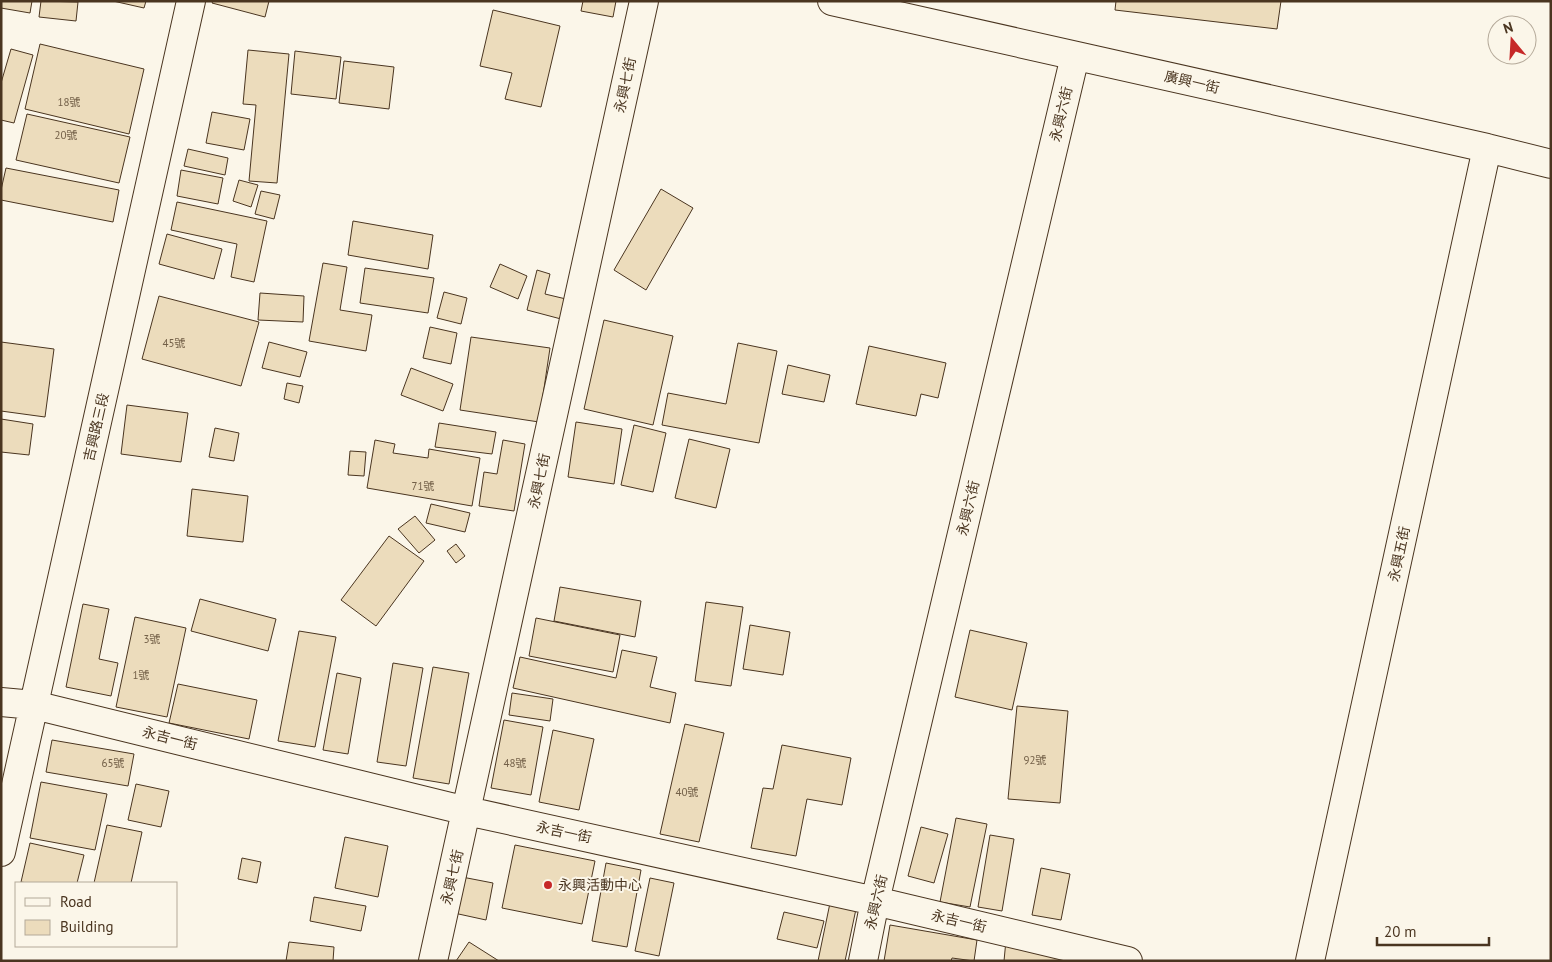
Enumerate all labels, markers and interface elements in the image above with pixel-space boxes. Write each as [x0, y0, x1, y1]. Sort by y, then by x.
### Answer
north arrow [1487, 15, 1537, 65]
text: N [1501, 18, 1515, 38]
street label: 永興七街 [610, 56, 640, 114]
street label: 廣興一街 [1163, 67, 1221, 97]
street label: 永興六街 [1046, 85, 1076, 143]
house number: 18號 [58, 95, 81, 109]
house number: 20號 [55, 128, 78, 142]
house number: 45號 [163, 336, 186, 350]
street label: 吉興路三段 [79, 391, 113, 463]
street label: 永興七街 [524, 452, 554, 510]
house number: 71號 [412, 479, 435, 493]
street label: 永興六街 [953, 479, 983, 537]
street label: 永興五街 [1384, 525, 1414, 583]
house number: 3號 [144, 632, 161, 646]
house number: 1號 [133, 668, 150, 682]
street label: 永吉一街 [141, 722, 199, 754]
house number: 92號 [1024, 753, 1047, 767]
house number: 65號 [102, 756, 125, 770]
house number: 48號 [504, 756, 527, 770]
house number: 40號 [676, 785, 699, 799]
street label: 永吉一街 [535, 817, 593, 847]
street label: 永興七街 [437, 848, 467, 906]
street label: 永興六街 [861, 873, 891, 931]
place label: 永興活動中心 [558, 876, 642, 894]
marker: 永興活動中心 [542, 879, 554, 891]
legend [15, 882, 178, 947]
text: Road [60, 892, 92, 911]
street label: 永吉一街 [930, 906, 988, 936]
scale bar [1377, 914, 1490, 946]
text: Building [60, 917, 114, 936]
text: 20 m [1384, 922, 1417, 941]

